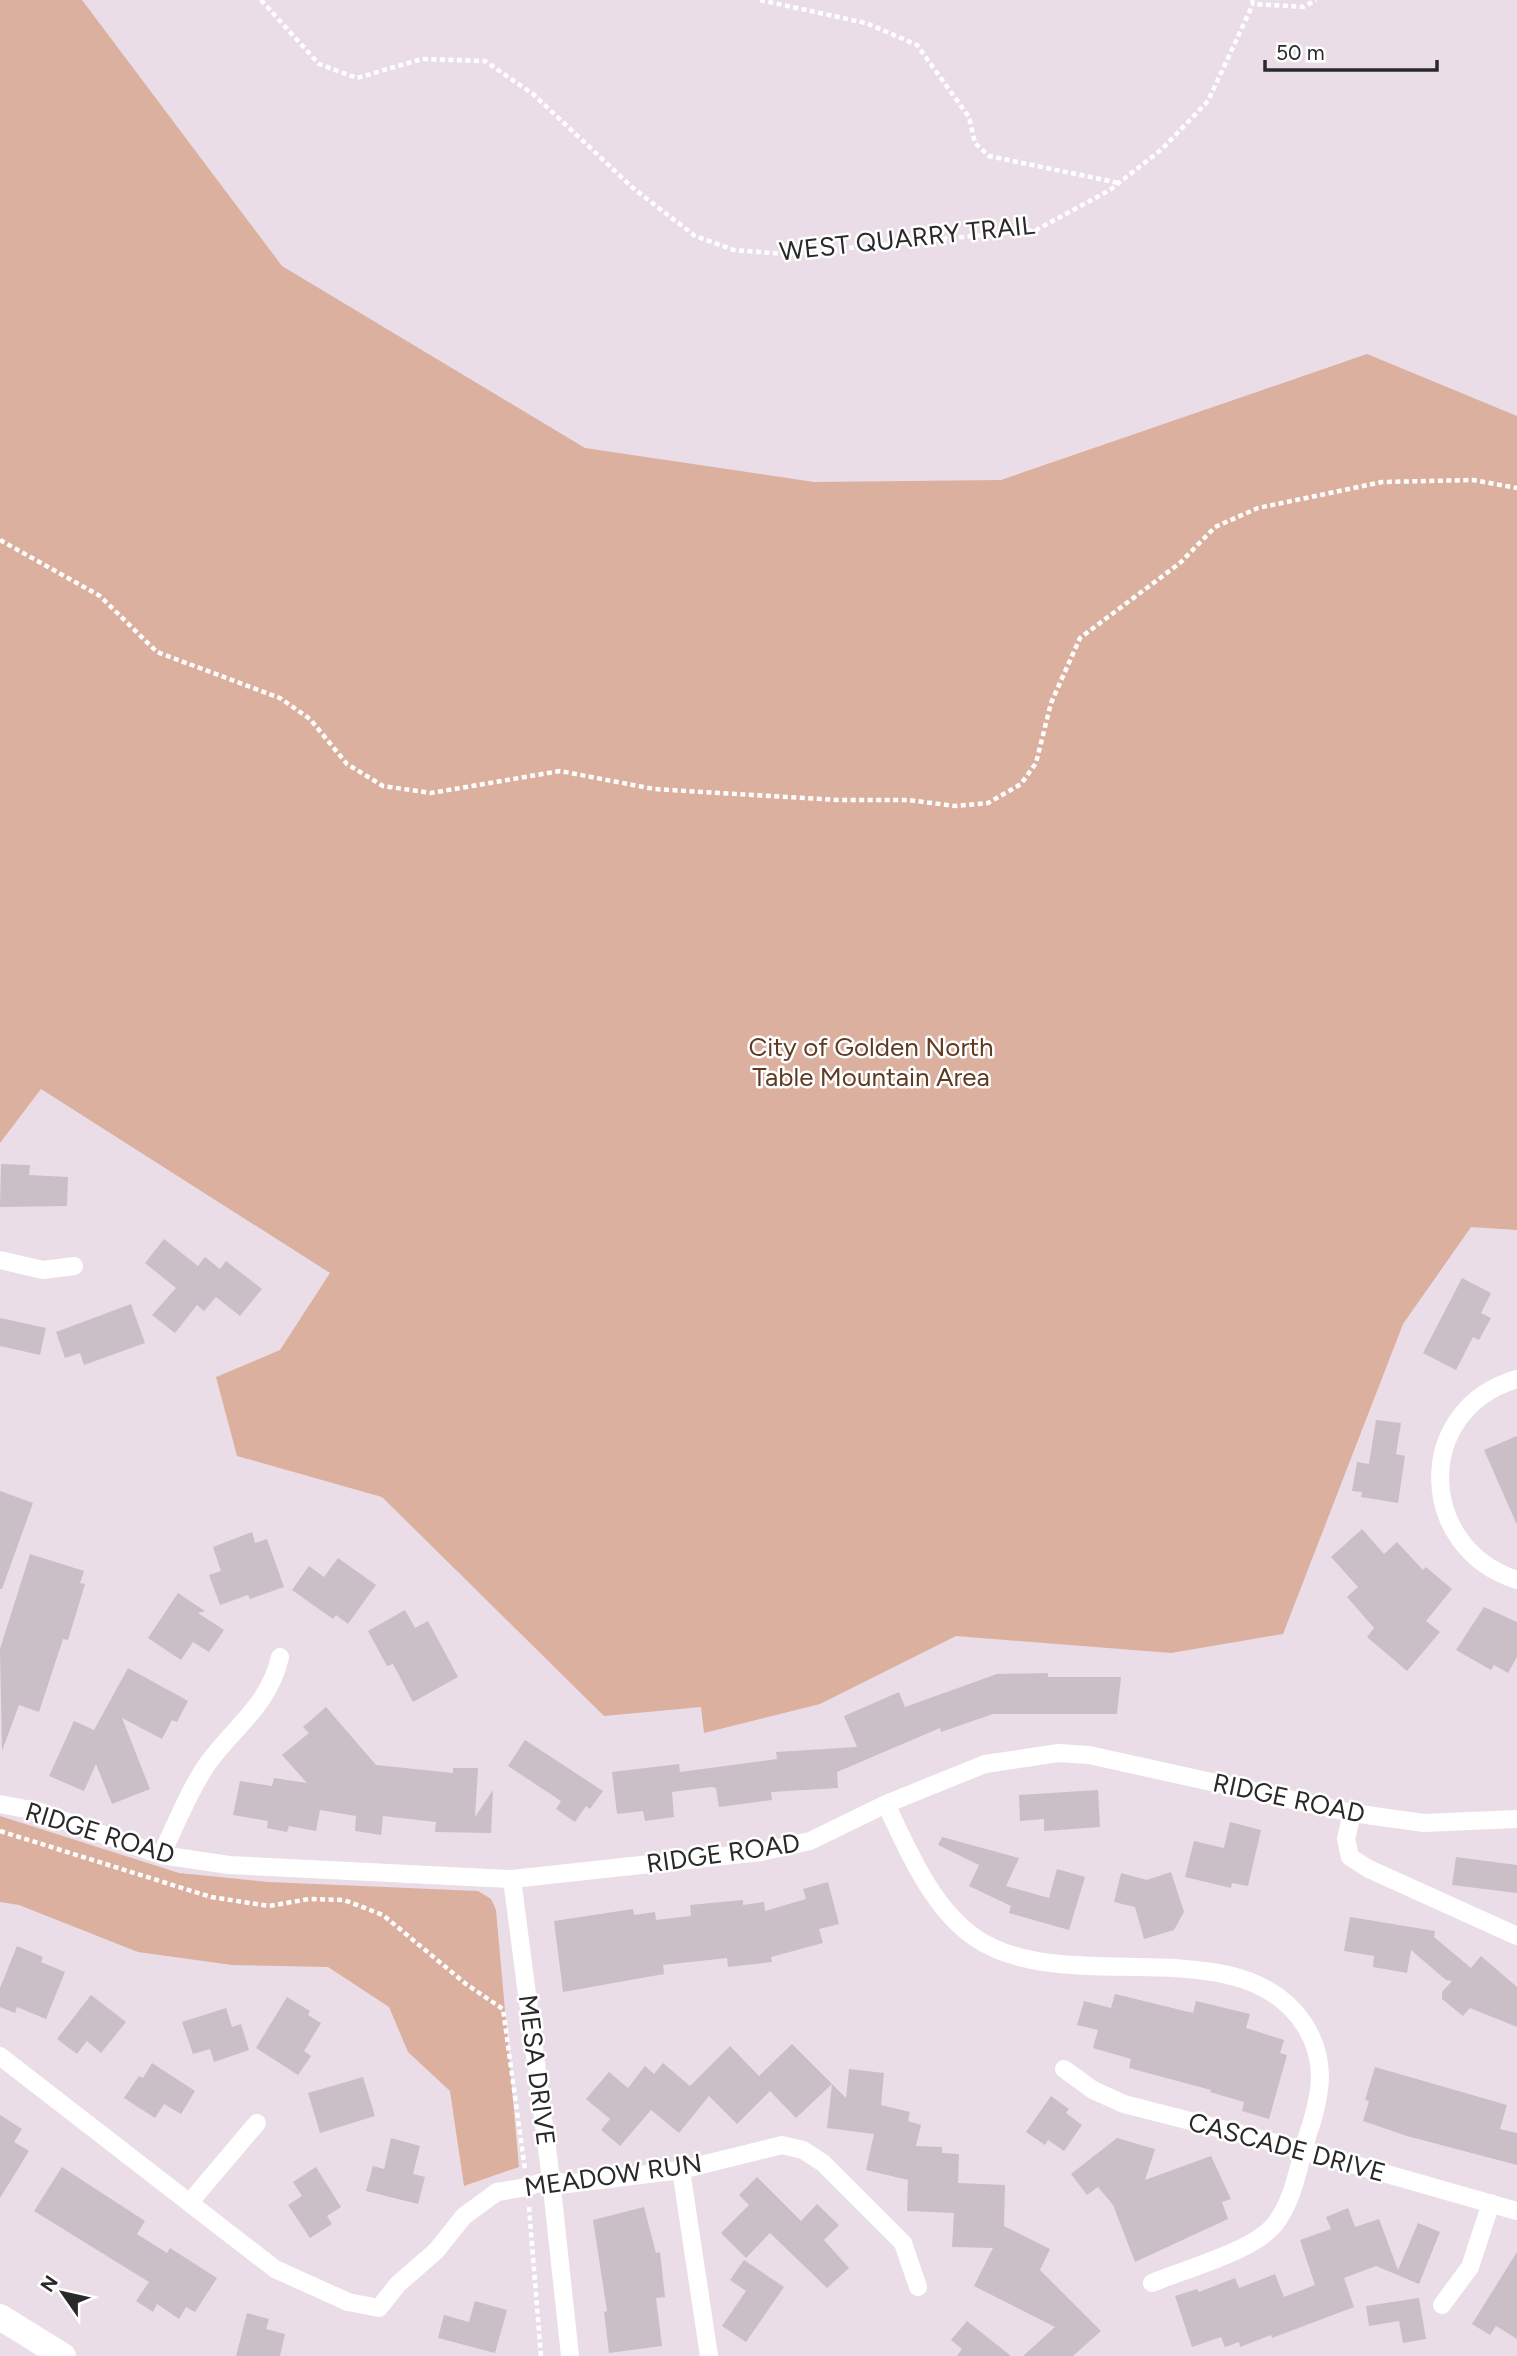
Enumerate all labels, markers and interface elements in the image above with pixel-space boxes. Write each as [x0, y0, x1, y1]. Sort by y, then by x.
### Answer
scale bar [1265, 28, 1436, 72]
text: 50 m [1276, 40, 1325, 65]
street label: WEST QUARRY TRAIL [778, 209, 1037, 267]
park label: City of Golden North Table Mountain Area [748, 1031, 994, 1093]
street label: RIDGE ROAD [1210, 1766, 1368, 1830]
street label: RIDGE ROAD [21, 1795, 179, 1871]
street label: RIDGE ROAD [644, 1826, 802, 1880]
street label: MESA DRIVE [512, 1993, 562, 2147]
street label: CASCADE DRIVE [1185, 2105, 1389, 2189]
street label: MEADOW RUN [522, 2147, 704, 2203]
north arrow [28, 2258, 98, 2328]
text: N [36, 2271, 63, 2296]

